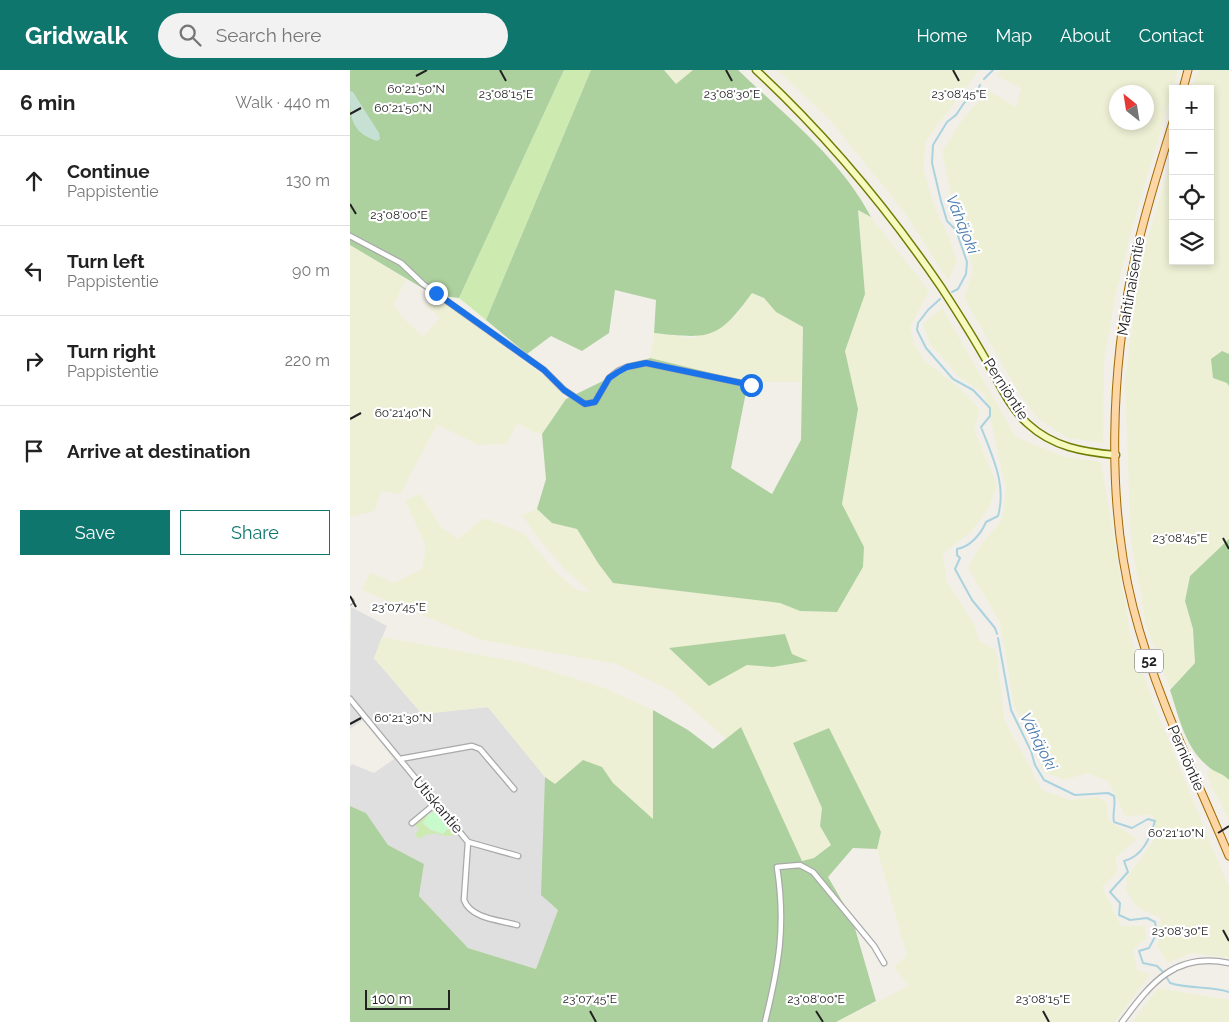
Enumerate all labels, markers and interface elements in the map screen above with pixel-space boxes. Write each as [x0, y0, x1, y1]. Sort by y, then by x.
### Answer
search box [158, 13, 508, 58]
text: Gridwalk [25, 21, 128, 50]
icon: search [176, 21, 204, 49]
text: Search here [216, 24, 321, 46]
text: Home [916, 25, 967, 46]
text: Map [995, 25, 1032, 46]
text: About [1060, 25, 1111, 46]
text: Contact [1139, 25, 1204, 46]
text: 60°21'50"N [387, 82, 445, 96]
north arrow [1109, 85, 1154, 130]
map controls [1169, 85, 1214, 265]
button: + [1169, 85, 1214, 130]
text: 23°08'15"E [479, 87, 533, 101]
text: 23°08'30"E [704, 87, 760, 101]
text: 23°08'45"E [931, 87, 987, 101]
text: 6 min [20, 90, 75, 115]
text: Walk · 440 m [235, 93, 330, 112]
text: 60°21'50"N [374, 101, 432, 115]
button: − [1169, 130, 1214, 175]
text: Continue [67, 160, 150, 182]
icon: ahead [20, 167, 48, 195]
text: 130 m [286, 171, 330, 190]
button: locate [1169, 175, 1214, 220]
text: Pappistentie [67, 182, 159, 201]
water label: Vähäjoki [942, 192, 983, 257]
text: 23°08'00"E [370, 208, 428, 222]
button: layers [1169, 220, 1214, 265]
street label: Mahtinaisentie [1113, 235, 1149, 337]
text: Turn left [67, 250, 144, 272]
icon: left [20, 257, 48, 285]
text: 90 m [292, 261, 330, 280]
text: Pappistentie [67, 272, 159, 291]
route end [425, 282, 448, 305]
text: Turn right [67, 340, 156, 362]
icon: right [20, 347, 48, 375]
text: 220 m [285, 351, 330, 370]
street label: Perniöntie [979, 355, 1033, 423]
text: Pappistentie [67, 362, 159, 381]
route start [740, 374, 763, 397]
text: 60°21'40"N [375, 406, 431, 420]
icon: arrive [20, 437, 48, 465]
text: Arrive at destination [67, 440, 251, 462]
button: Save [20, 510, 170, 555]
button: Share [180, 510, 330, 555]
text: 23°08'45"E [1152, 531, 1208, 545]
text: 23°07'45"E [372, 600, 426, 614]
road number: 52 [1135, 650, 1163, 672]
water label: Vähäjoki [1016, 709, 1061, 774]
text: 60°21'30"N [374, 711, 432, 725]
street label: Perniöntie [1164, 722, 1209, 794]
street label: Utiskantie [409, 773, 467, 837]
text: 60°21'10"N [1148, 826, 1204, 840]
text: 23°08'30"E [1152, 924, 1208, 938]
scale bar [365, 987, 450, 1010]
text: 100 m [372, 991, 412, 1007]
text: 23°07'45"E [563, 992, 617, 1006]
text: 23°08'00"E [787, 992, 845, 1006]
text: 23°08'15"E [1016, 992, 1070, 1006]

